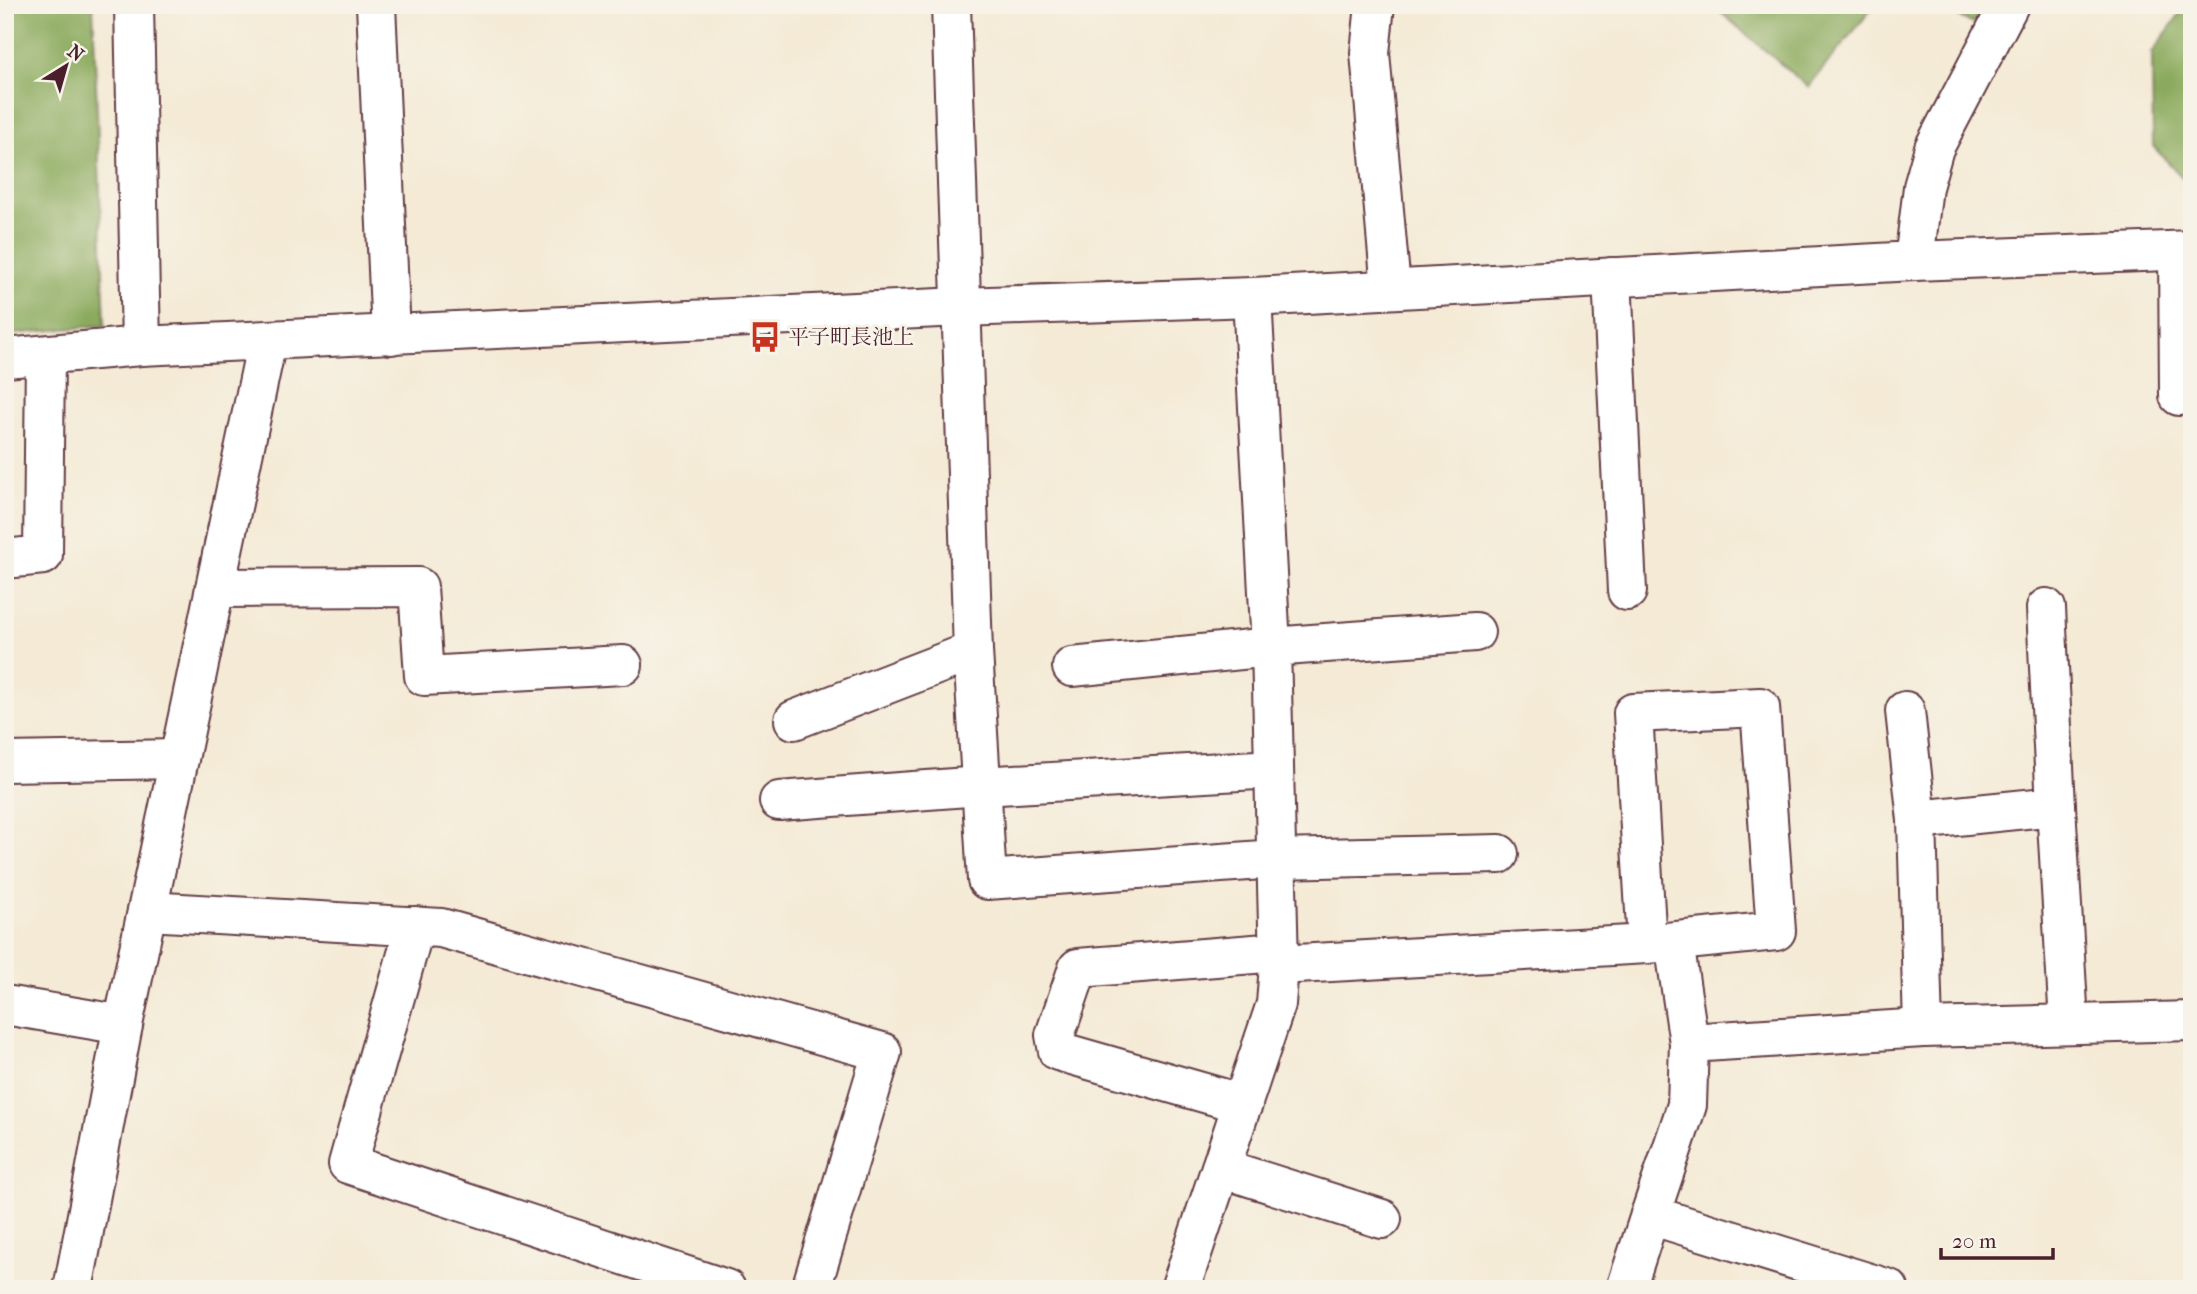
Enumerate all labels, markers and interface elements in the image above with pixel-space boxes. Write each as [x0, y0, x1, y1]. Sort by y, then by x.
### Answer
north arrow [32, 32, 102, 102]
text: N [63, 40, 88, 67]
bus stop icon: 平子町長池上 [748, 320, 782, 354]
place label: 平子町長池上 [788, 325, 914, 349]
scale bar [1941, 1217, 2054, 1261]
text: 20 m [1952, 1229, 1997, 1253]

